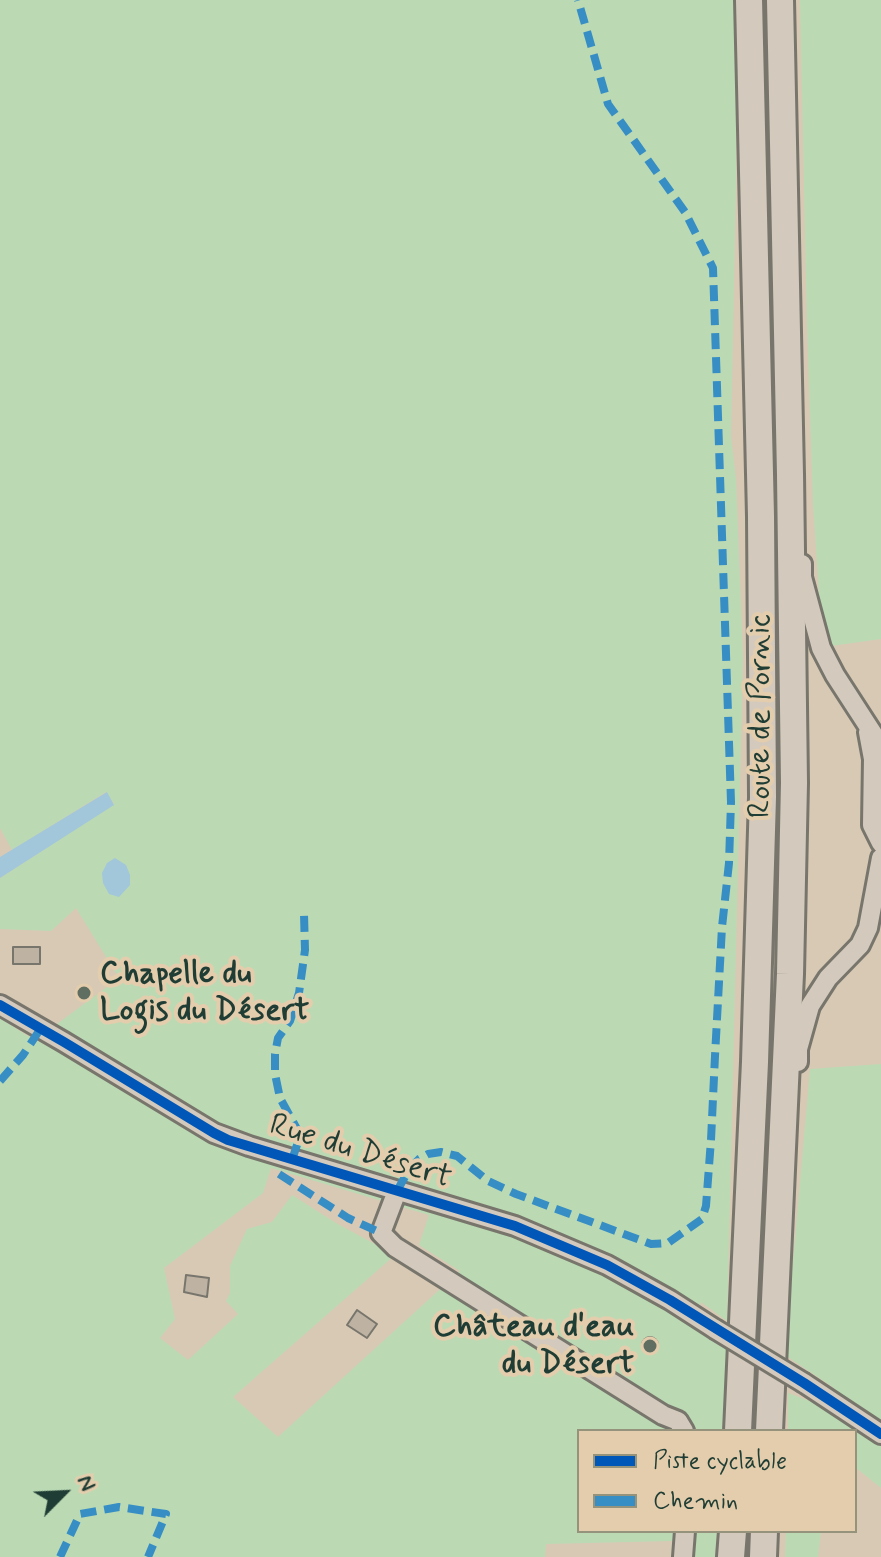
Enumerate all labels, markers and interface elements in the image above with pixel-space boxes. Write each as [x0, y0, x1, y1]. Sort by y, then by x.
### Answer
street label: Route de Pornic [743, 614, 781, 818]
place label: Chapelle du Logis du Désert [100, 956, 309, 1031]
marker: Chapelle du Logis du Désert [75, 984, 93, 1002]
street label: Rue du Désert [264, 1107, 456, 1199]
place label: Château d'eau du Désert [433, 1309, 634, 1384]
marker: Château d'eau du Désert [641, 1337, 659, 1355]
legend [577, 1429, 857, 1533]
text: Piste cyclable [653, 1446, 787, 1477]
north arrow [24, 1453, 104, 1533]
text: N [70, 1471, 102, 1496]
text: Chemin [653, 1486, 738, 1517]

